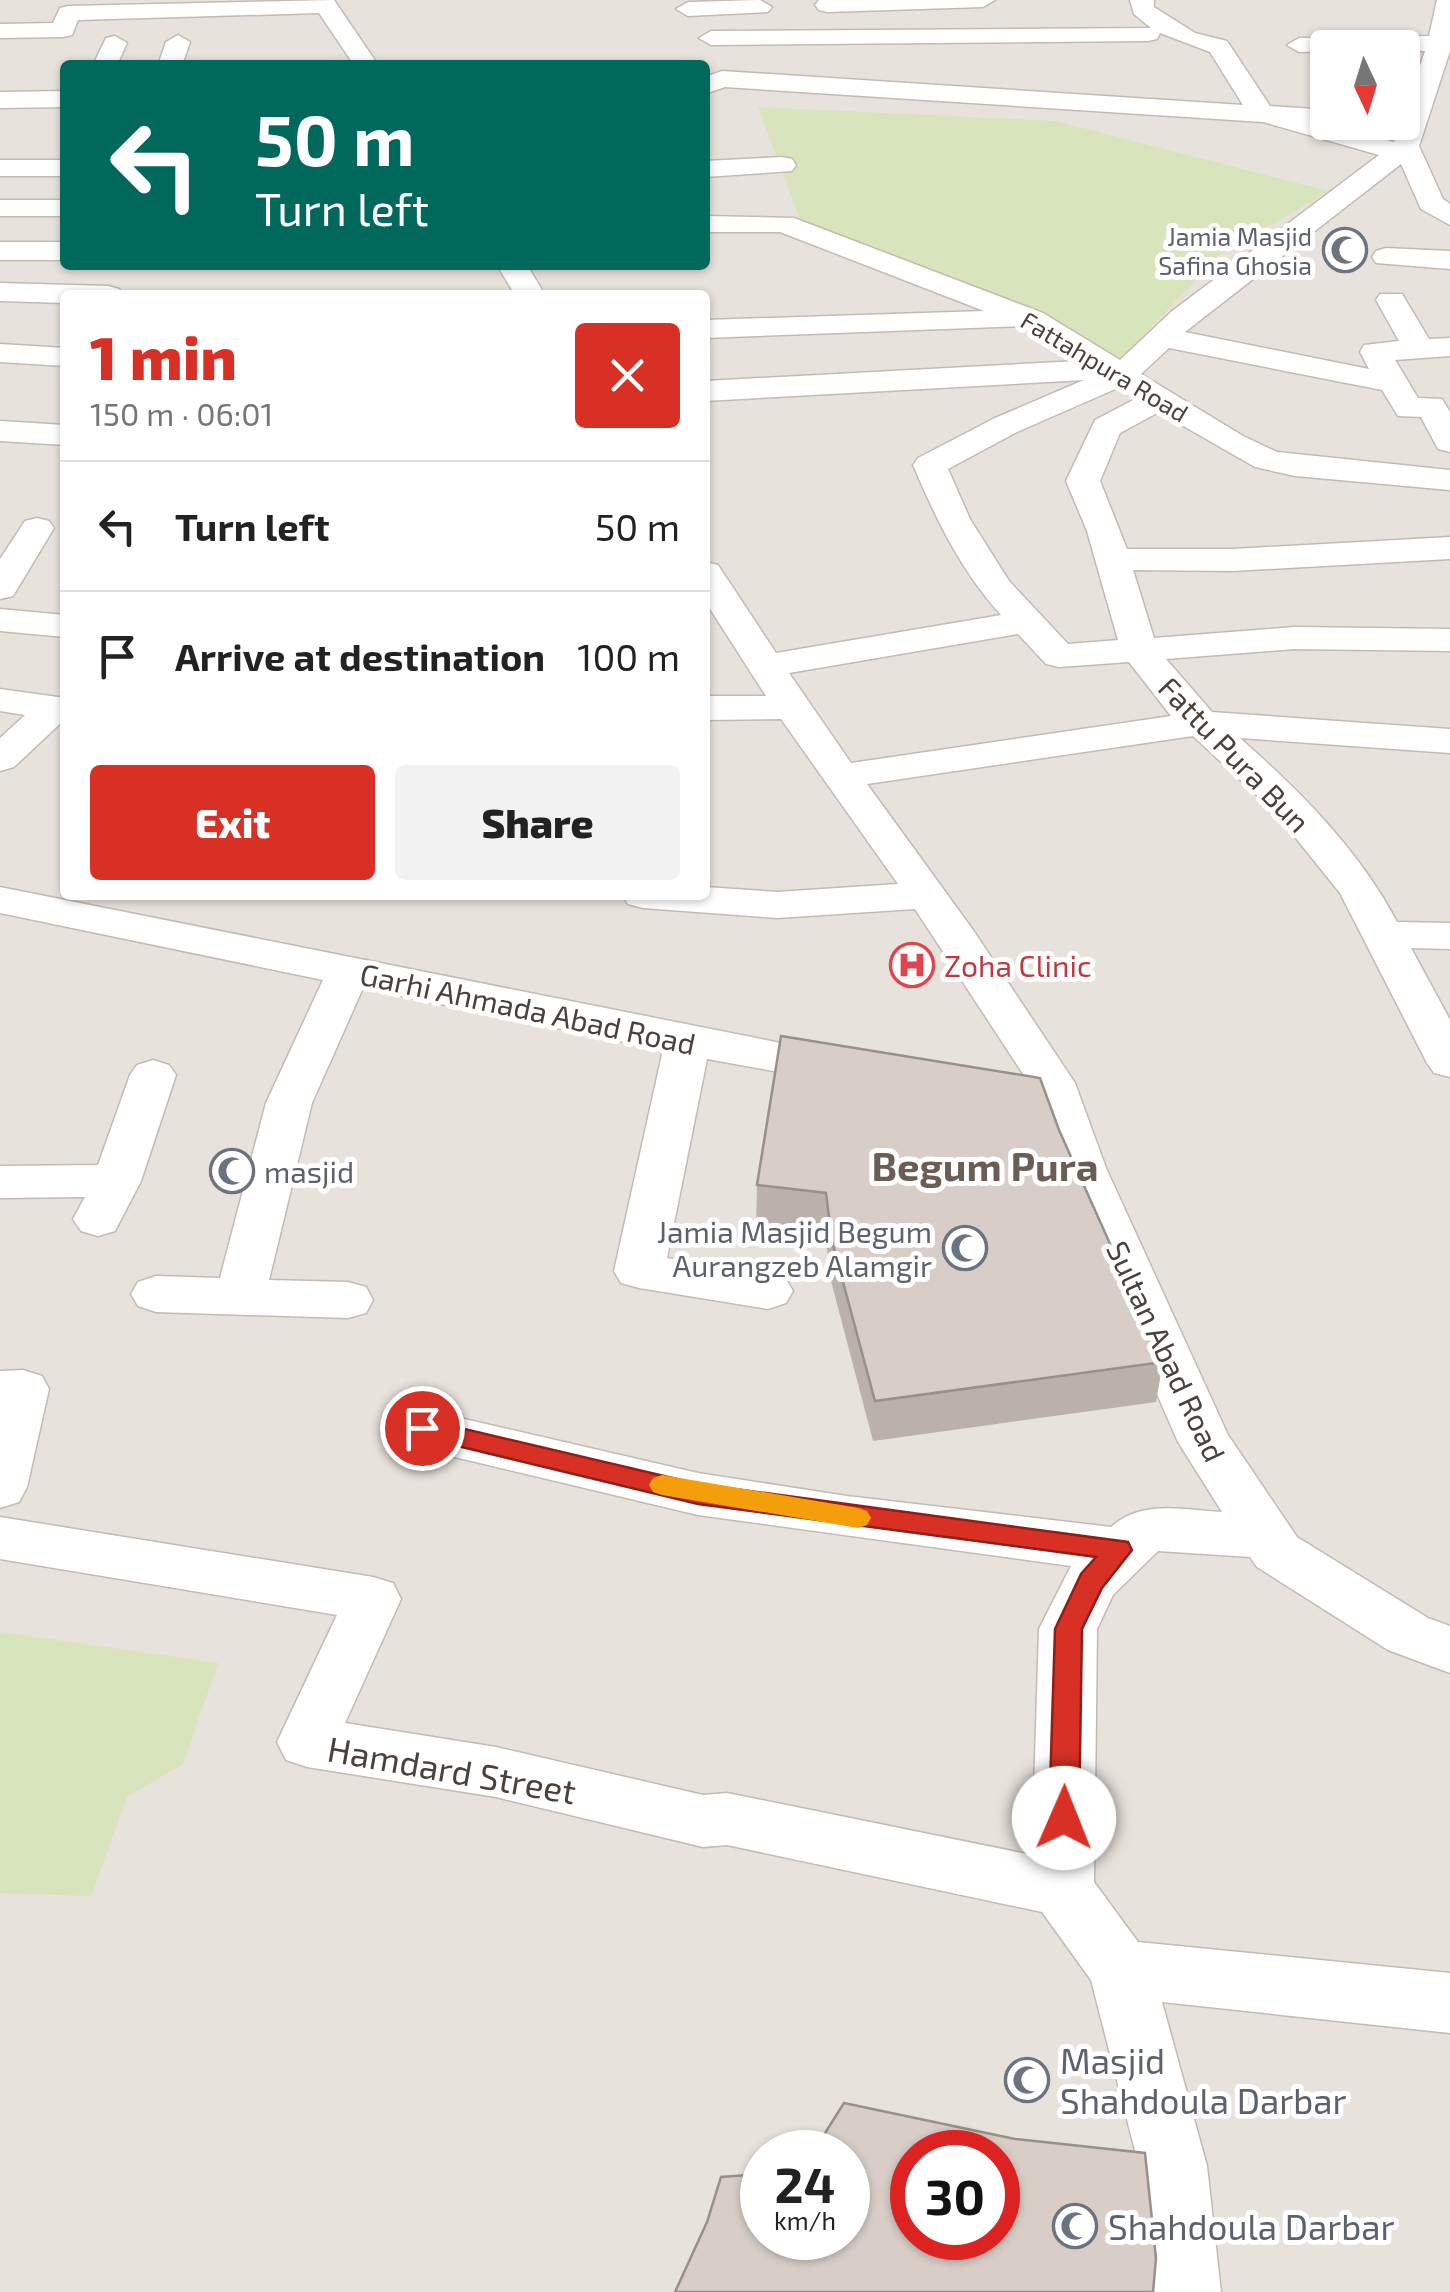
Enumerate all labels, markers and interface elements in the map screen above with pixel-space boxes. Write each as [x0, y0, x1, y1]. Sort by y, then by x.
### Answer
north arrow [1310, 30, 1420, 140]
map controls [1310, 30, 1420, 140]
text: 50 m [255, 96, 415, 180]
icon: left [90, 100, 220, 230]
text: Turn left [255, 181, 429, 235]
place label: Jamia Masjid Safina Ghosia [1158, 221, 1312, 280]
mosque icon: Jamia Masjid Safina Ghosia [1322, 227, 1368, 273]
street label: Fattahpura Road [1016, 304, 1194, 428]
text: 1 min [90, 320, 237, 392]
button: close [575, 323, 680, 428]
text: 150 m · 06:01 [90, 394, 273, 432]
icon: left [90, 499, 145, 554]
text: Turn left [175, 503, 330, 549]
text: 50 m [595, 503, 680, 549]
icon: arrive [90, 629, 145, 684]
text: Arrive at destination [175, 633, 545, 679]
text: 100 m [577, 633, 680, 679]
street label: Fattu Pura Bun [1152, 669, 1318, 839]
button: Exit [90, 765, 375, 880]
button: Share [395, 765, 680, 880]
hospital icon: Zoha Clinic [889, 942, 935, 988]
place label: Zoha Clinic [944, 947, 1092, 983]
street label: Garhi Ahmada Abad Road [357, 955, 699, 1061]
district label: Begum Pura [871, 1141, 1099, 1189]
mosque icon: masjid [209, 1148, 255, 1194]
place label: masjid [264, 1153, 354, 1189]
place label: Jamia Masjid Begum Aurangzeb Alamgir [657, 1213, 932, 1283]
mosque icon: Jamia Masjid Begum Aurangzeb Alamgir [942, 1225, 988, 1271]
street label: Sultan Abad Road [1100, 1235, 1234, 1467]
pin [380, 1386, 465, 1471]
icon: arrive [395, 1401, 450, 1456]
street label: Hamdard Street [325, 1726, 579, 1812]
position arrow [1012, 1766, 1116, 1870]
place label: Masjid Shahdoula Darbar [1060, 2039, 1347, 2121]
mosque icon: Masjid Shahdoula Darbar [1004, 2057, 1050, 2103]
speed limit sign: 30 [890, 2130, 1020, 2260]
text: 24 [775, 2153, 835, 2213]
mosque icon: Shahdoula Darbar [1052, 2203, 1098, 2249]
text: km/h [774, 2205, 836, 2235]
place label: Shahdoula Darbar [1108, 2205, 1395, 2247]

